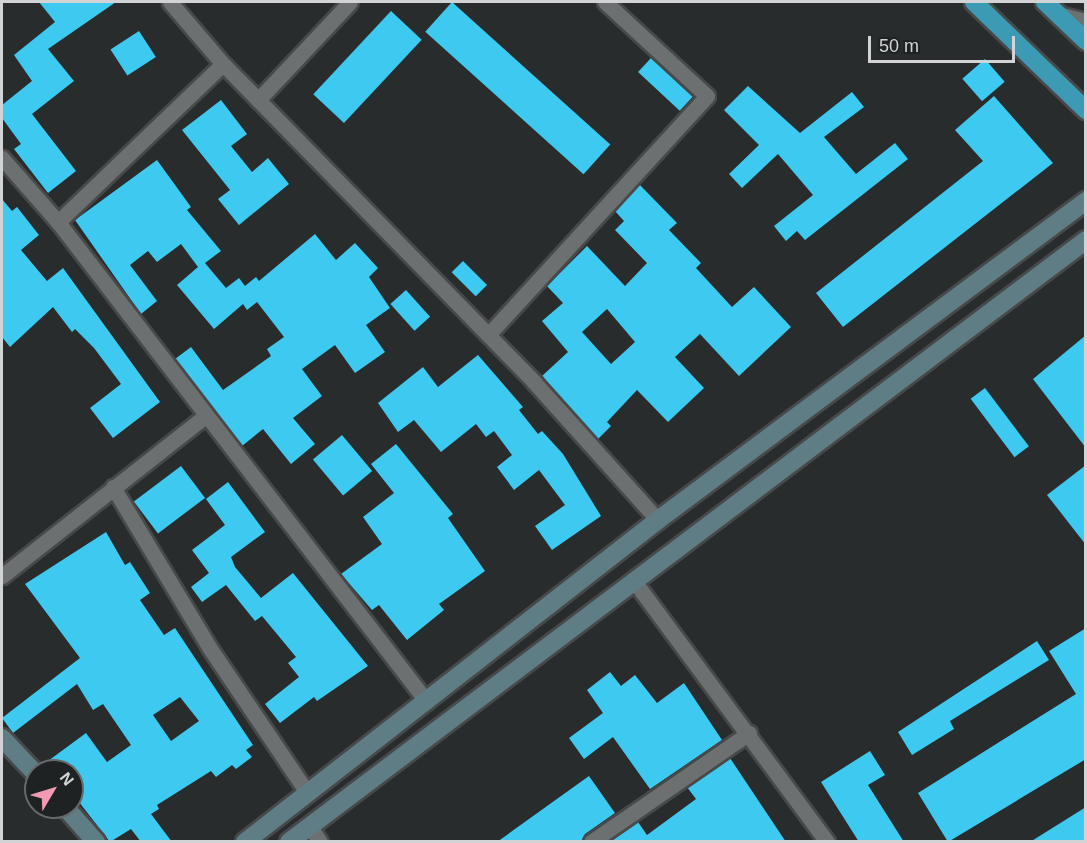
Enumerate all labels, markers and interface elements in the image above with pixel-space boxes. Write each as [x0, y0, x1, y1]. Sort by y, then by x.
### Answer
scale bar [871, 24, 1018, 62]
text: 50 m [879, 36, 919, 56]
north arrow [24, 759, 84, 819]
text: N [57, 769, 77, 789]

